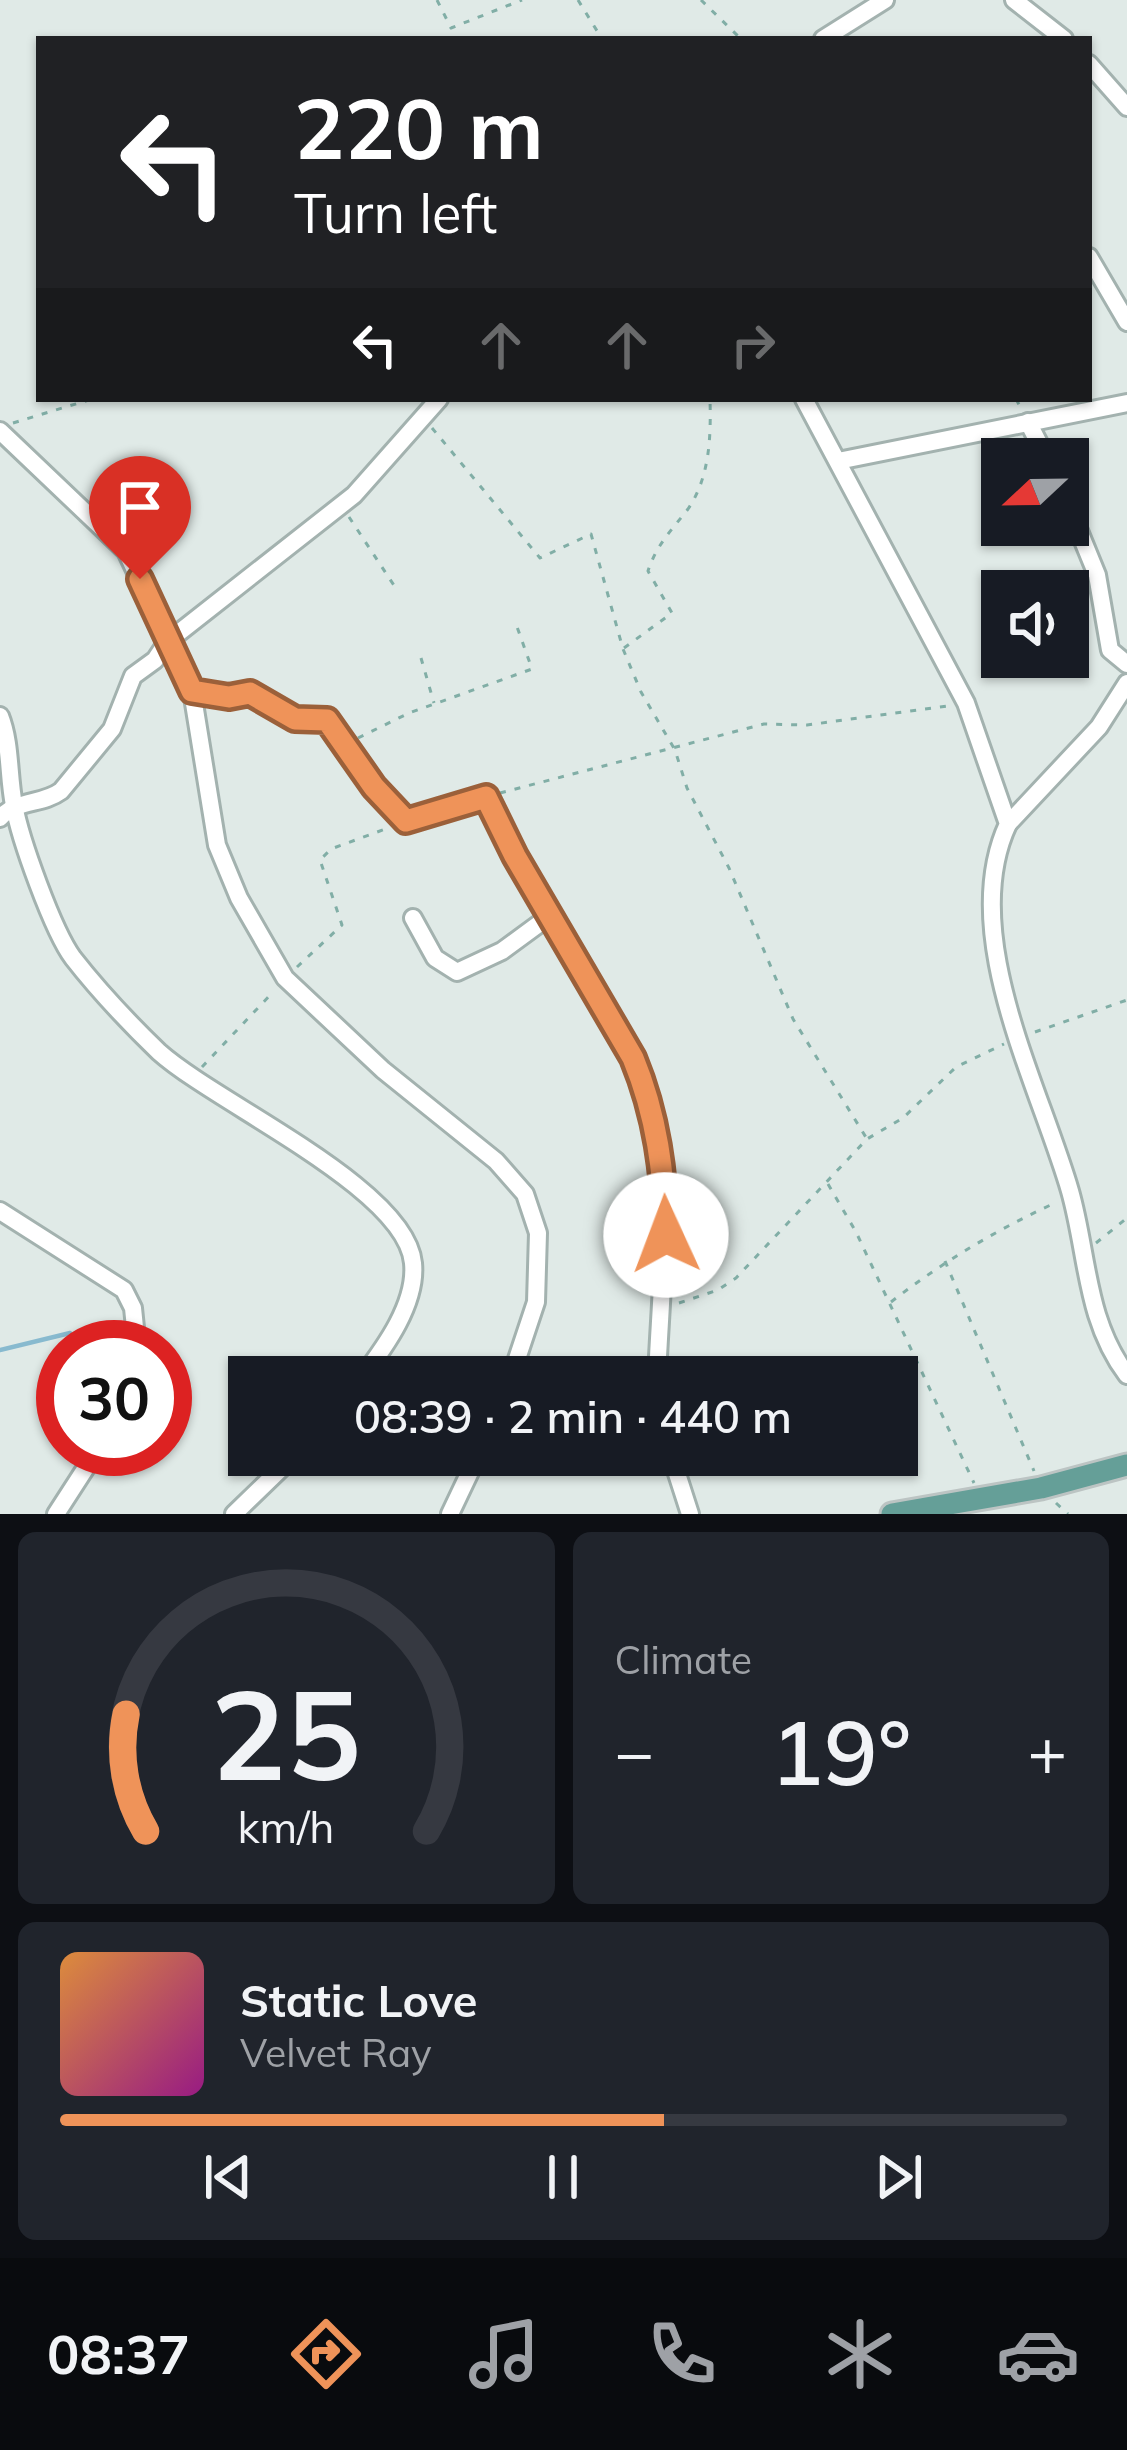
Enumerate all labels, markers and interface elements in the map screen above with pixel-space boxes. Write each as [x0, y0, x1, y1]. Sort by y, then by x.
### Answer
text: 220 m [294, 75, 544, 180]
icon: left [96, 84, 252, 240]
text: Turn left [294, 179, 497, 247]
icon: left [342, 312, 408, 378]
icon: ahead [468, 312, 534, 378]
icon: ahead [594, 312, 660, 378]
icon: right [720, 312, 786, 378]
north arrow [981, 438, 1089, 546]
map controls [981, 438, 1089, 678]
pin [89, 456, 191, 579]
icon: arrive [107, 474, 173, 540]
button: sound [981, 570, 1089, 678]
position arrow [603, 1172, 729, 1298]
speed limit sign: 30 [36, 1320, 192, 1476]
text: 08:39 · 2 min · 440 m [354, 1388, 792, 1444]
text: Climate [615, 1635, 752, 1684]
text: 25 [211, 1655, 361, 1811]
text: 19° [770, 1695, 912, 1808]
text: − [615, 1710, 654, 1793]
text: + [1027, 1710, 1067, 1793]
text: km/h [238, 1800, 335, 1854]
text: Static Love [240, 1972, 477, 2028]
text: Velvet Ray [240, 2028, 432, 2077]
icon: previous [195, 2144, 261, 2210]
icon: pause [530, 2144, 596, 2210]
icon: next [866, 2144, 932, 2210]
icon: directions [284, 2312, 368, 2396]
icon: music [462, 2312, 546, 2396]
icon: phone [640, 2312, 724, 2396]
icon: climate [818, 2312, 902, 2396]
icon: car [996, 2312, 1080, 2396]
text: 08:37 [47, 2320, 190, 2388]

